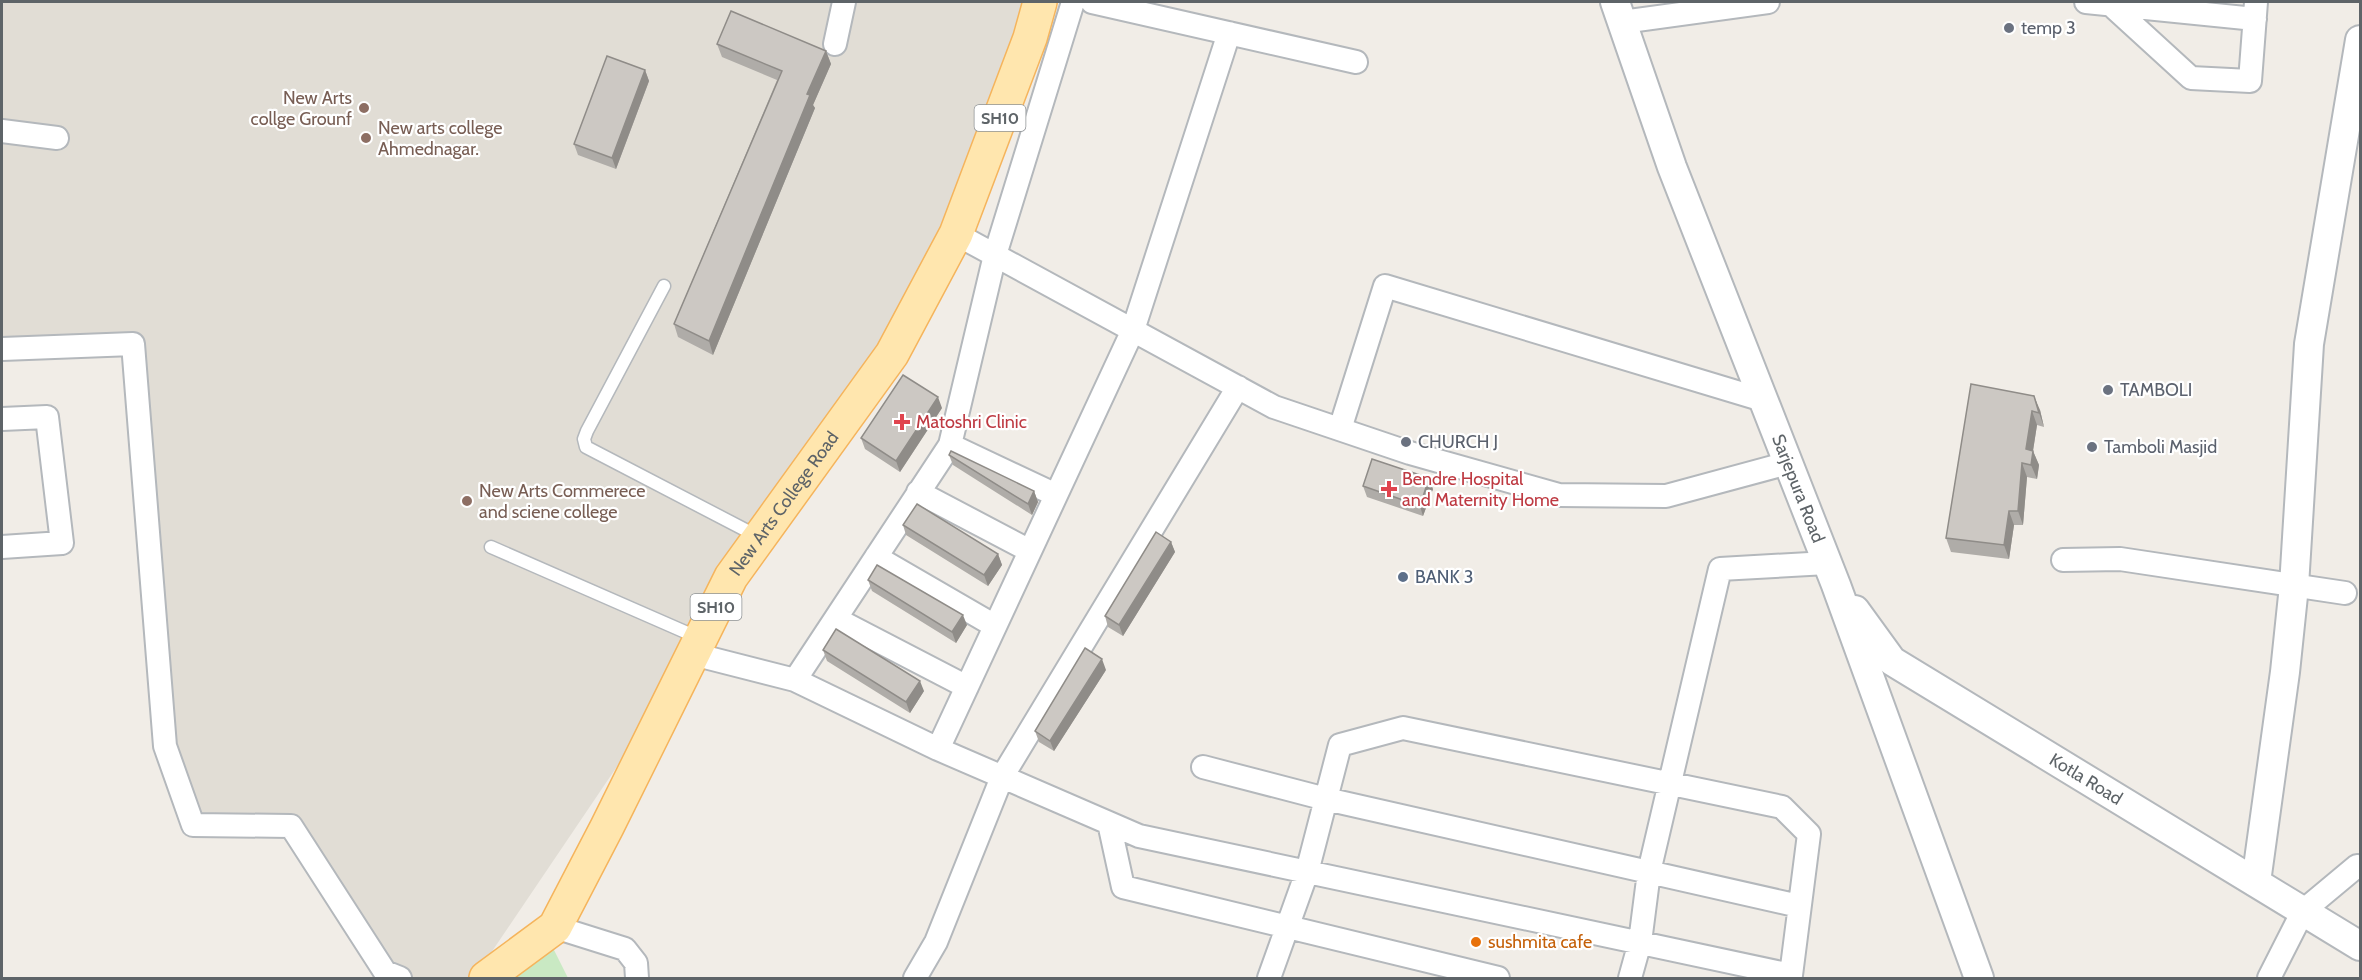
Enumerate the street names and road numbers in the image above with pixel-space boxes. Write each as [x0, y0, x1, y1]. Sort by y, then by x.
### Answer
road number: SH10 [974, 105, 1026, 131]
street label: New Arts College Road [724, 427, 843, 580]
street label: Sarjepura Road [1767, 431, 1829, 546]
road number: SH10 [690, 594, 742, 620]
street label: Kotla Road [2045, 748, 2126, 810]

